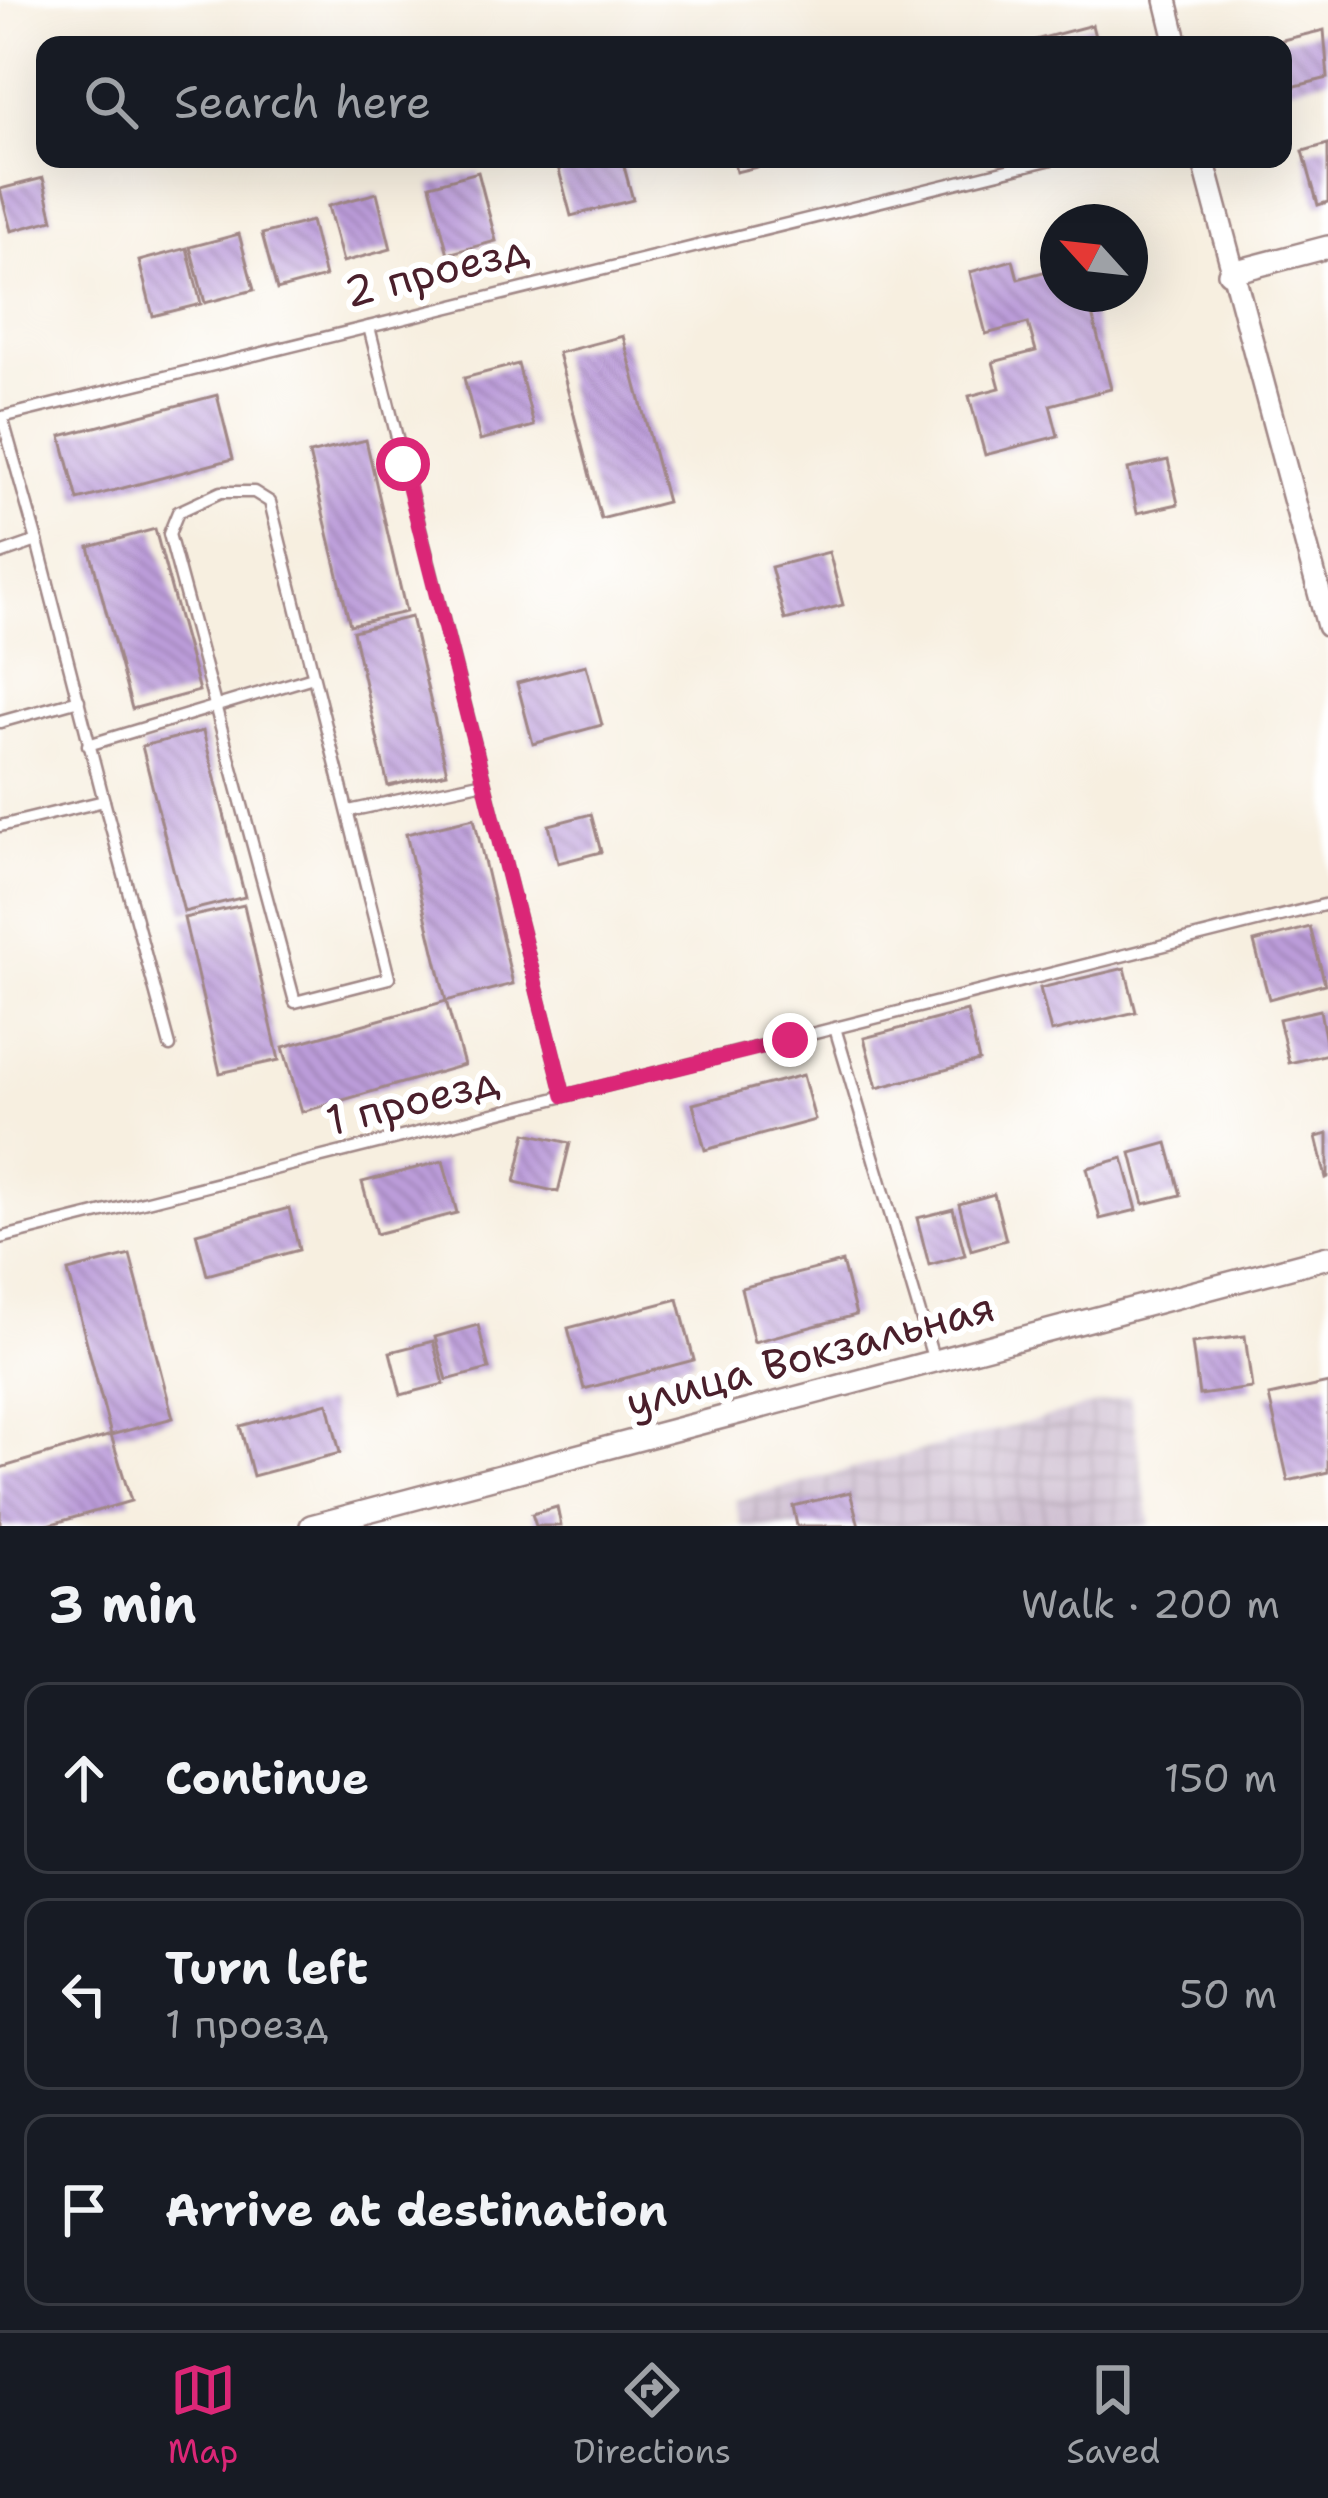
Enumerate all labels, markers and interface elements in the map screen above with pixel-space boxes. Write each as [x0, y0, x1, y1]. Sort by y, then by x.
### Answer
search box [36, 36, 1292, 168]
icon: search [78, 69, 144, 135]
text: Search here [174, 72, 431, 132]
north arrow [1040, 204, 1148, 312]
street label: 2 проезд [338, 220, 534, 320]
route start [376, 437, 430, 491]
route end [763, 1013, 817, 1067]
street label: 1 проезд [320, 1052, 504, 1148]
street label: улица Вокзальная [620, 1278, 1000, 1430]
text: 3 min [48, 1570, 197, 1638]
text: Walk · 200 m [1021, 1578, 1280, 1630]
icon: ahead [51, 1745, 117, 1811]
text: Continue [165, 1748, 369, 1808]
text: 150 m [1164, 1752, 1277, 1804]
text: Turn left [165, 1938, 368, 1998]
icon: left [51, 1961, 117, 2027]
text: 50 m [1179, 1968, 1277, 2020]
text: 1 проезд [165, 1998, 328, 2050]
icon: arrive [51, 2177, 117, 2243]
text: Arrive at destination [165, 2180, 668, 2240]
tab: Map [168, 2357, 238, 2474]
tab: Directions [574, 2357, 731, 2474]
tab: Saved [1067, 2357, 1160, 2474]

